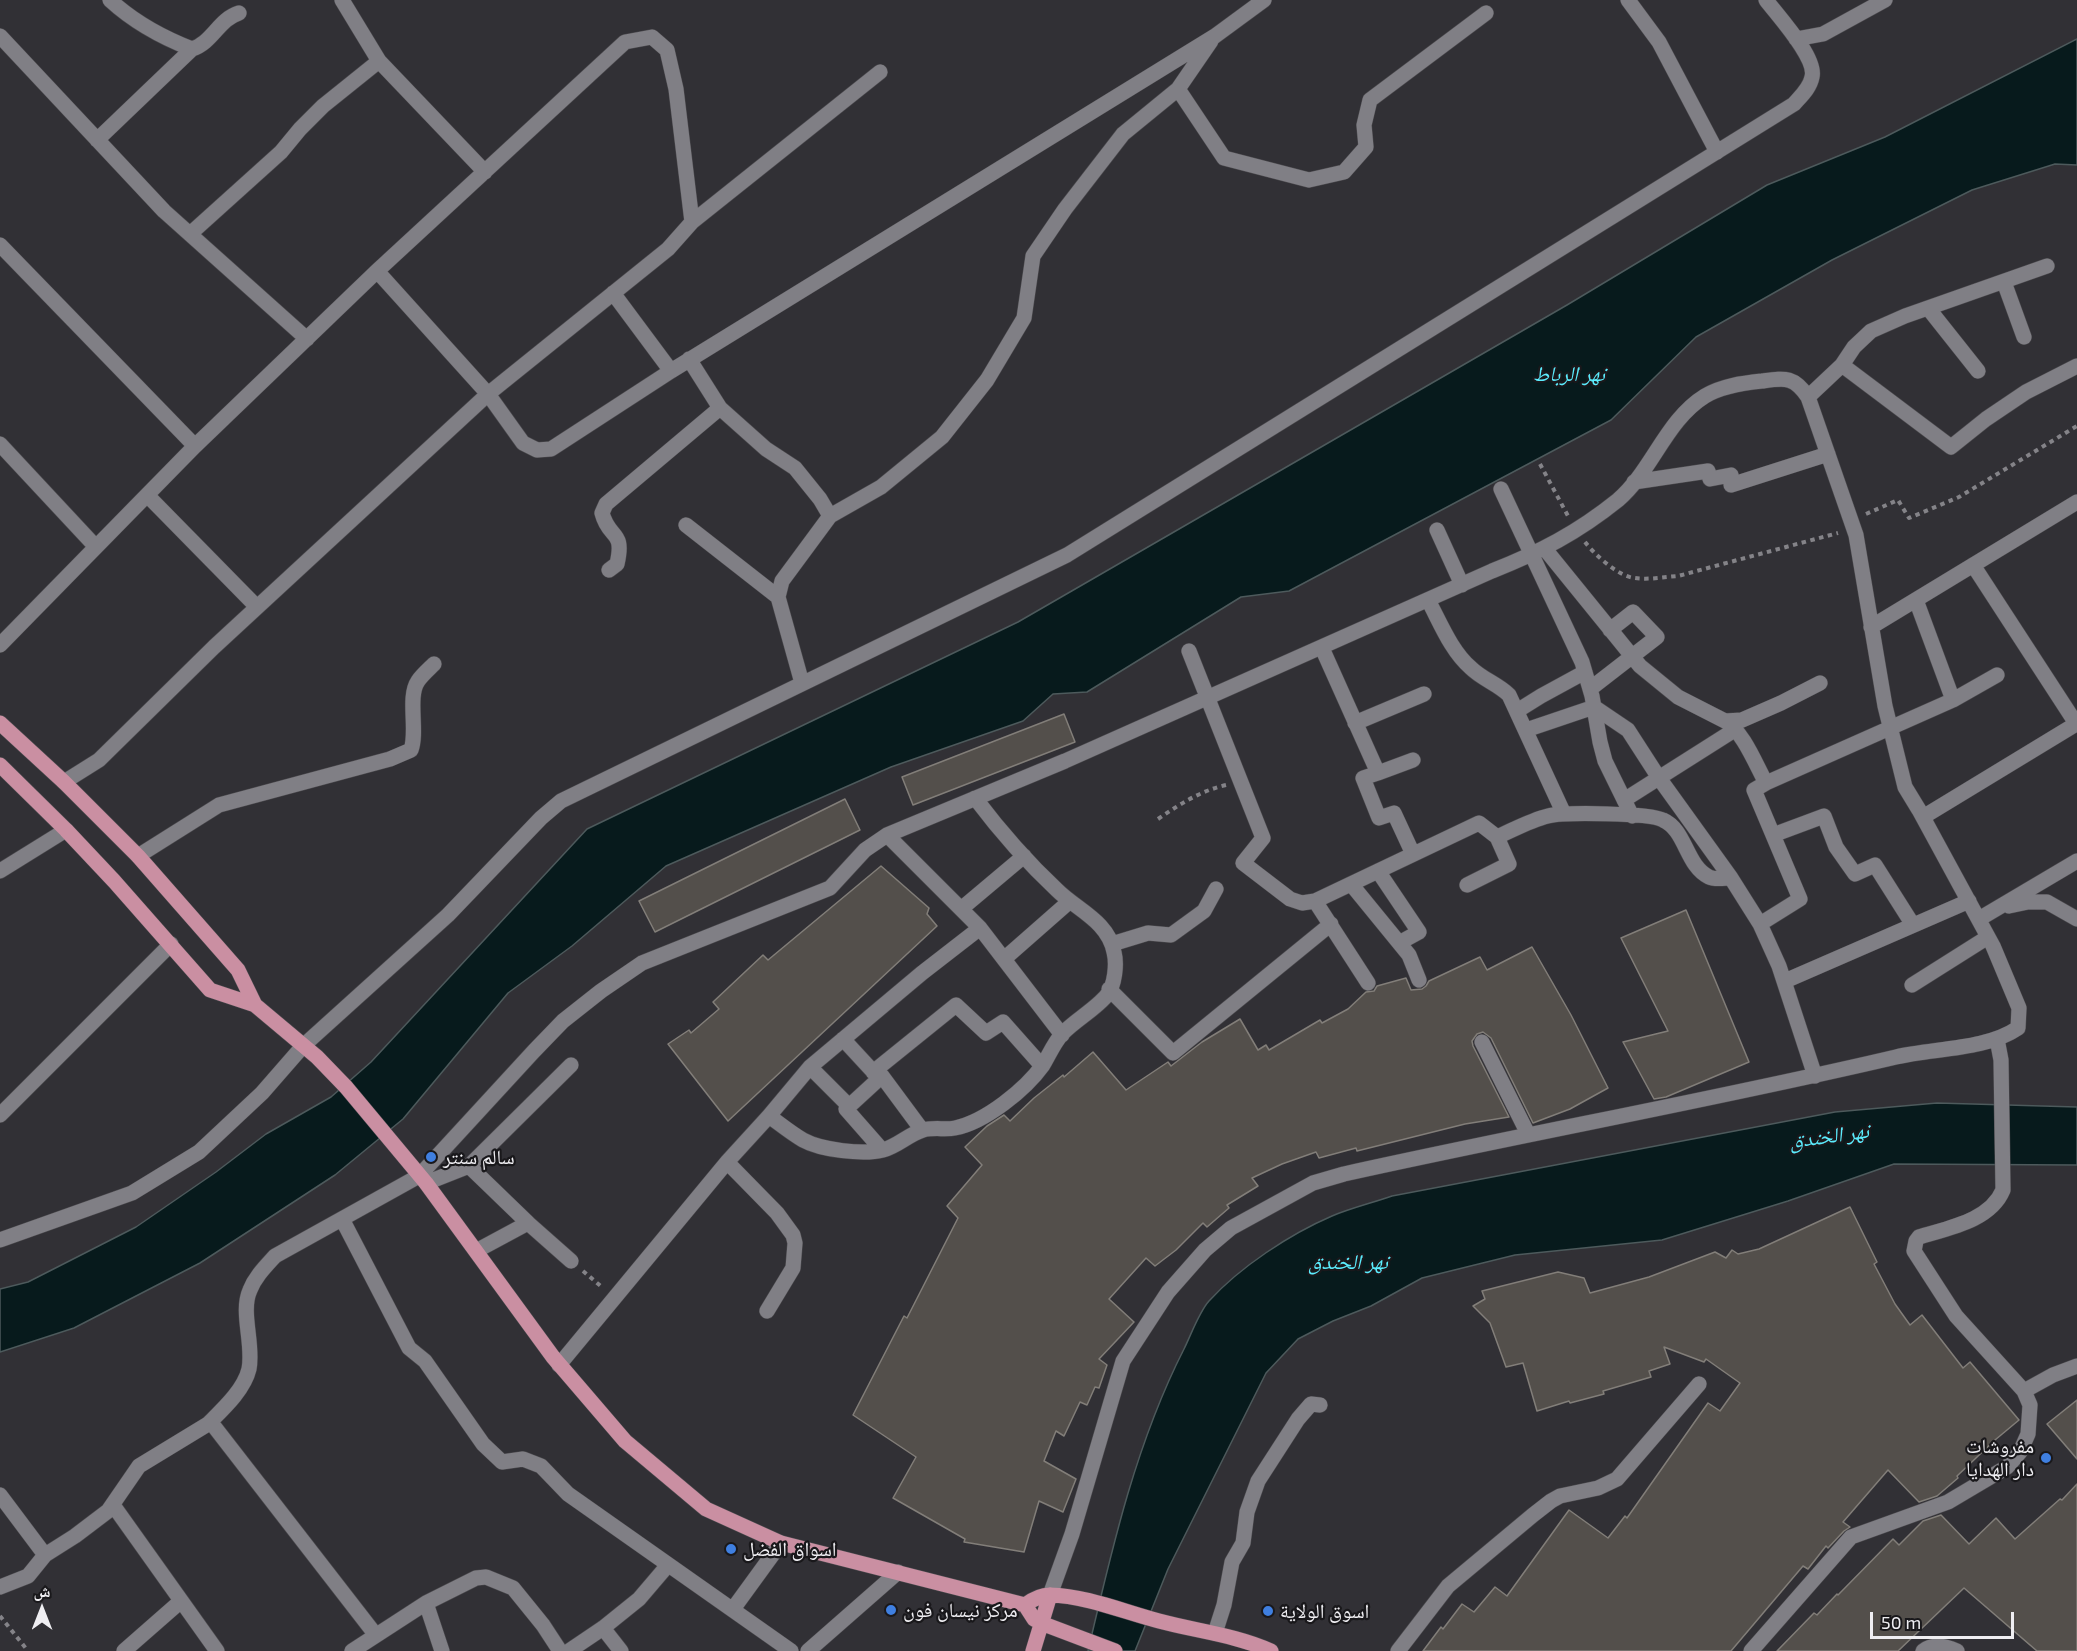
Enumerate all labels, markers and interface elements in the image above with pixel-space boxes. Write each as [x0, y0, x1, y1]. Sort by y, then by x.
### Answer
water label: نهر الرباط [1533, 361, 1605, 387]
water label: نهر الخندق [1788, 1118, 1870, 1154]
place label: سالم سنتر [443, 1145, 515, 1169]
marker: سالم سنتر [424, 1150, 438, 1164]
water label: نهر الخندق [1308, 1249, 1388, 1275]
place label: مفروشات دار الهدايا [1966, 1434, 2034, 1481]
marker: مفروشات دار الهدايا [2039, 1451, 2053, 1465]
place label: اسواق الفضل [743, 1537, 837, 1561]
marker: اسواق الفضل [724, 1542, 738, 1556]
north arrow [12, 1579, 72, 1639]
text: ش [34, 1581, 50, 1600]
place label: مركز نيسان فون [903, 1598, 1018, 1622]
place label: اسوق الولاية [1280, 1599, 1369, 1623]
scale bar [1873, 1600, 2017, 1638]
marker: مركز نيسان فون [884, 1603, 898, 1617]
marker: اسوق الولاية [1261, 1604, 1275, 1618]
text: 50 m [1881, 1611, 1921, 1633]

